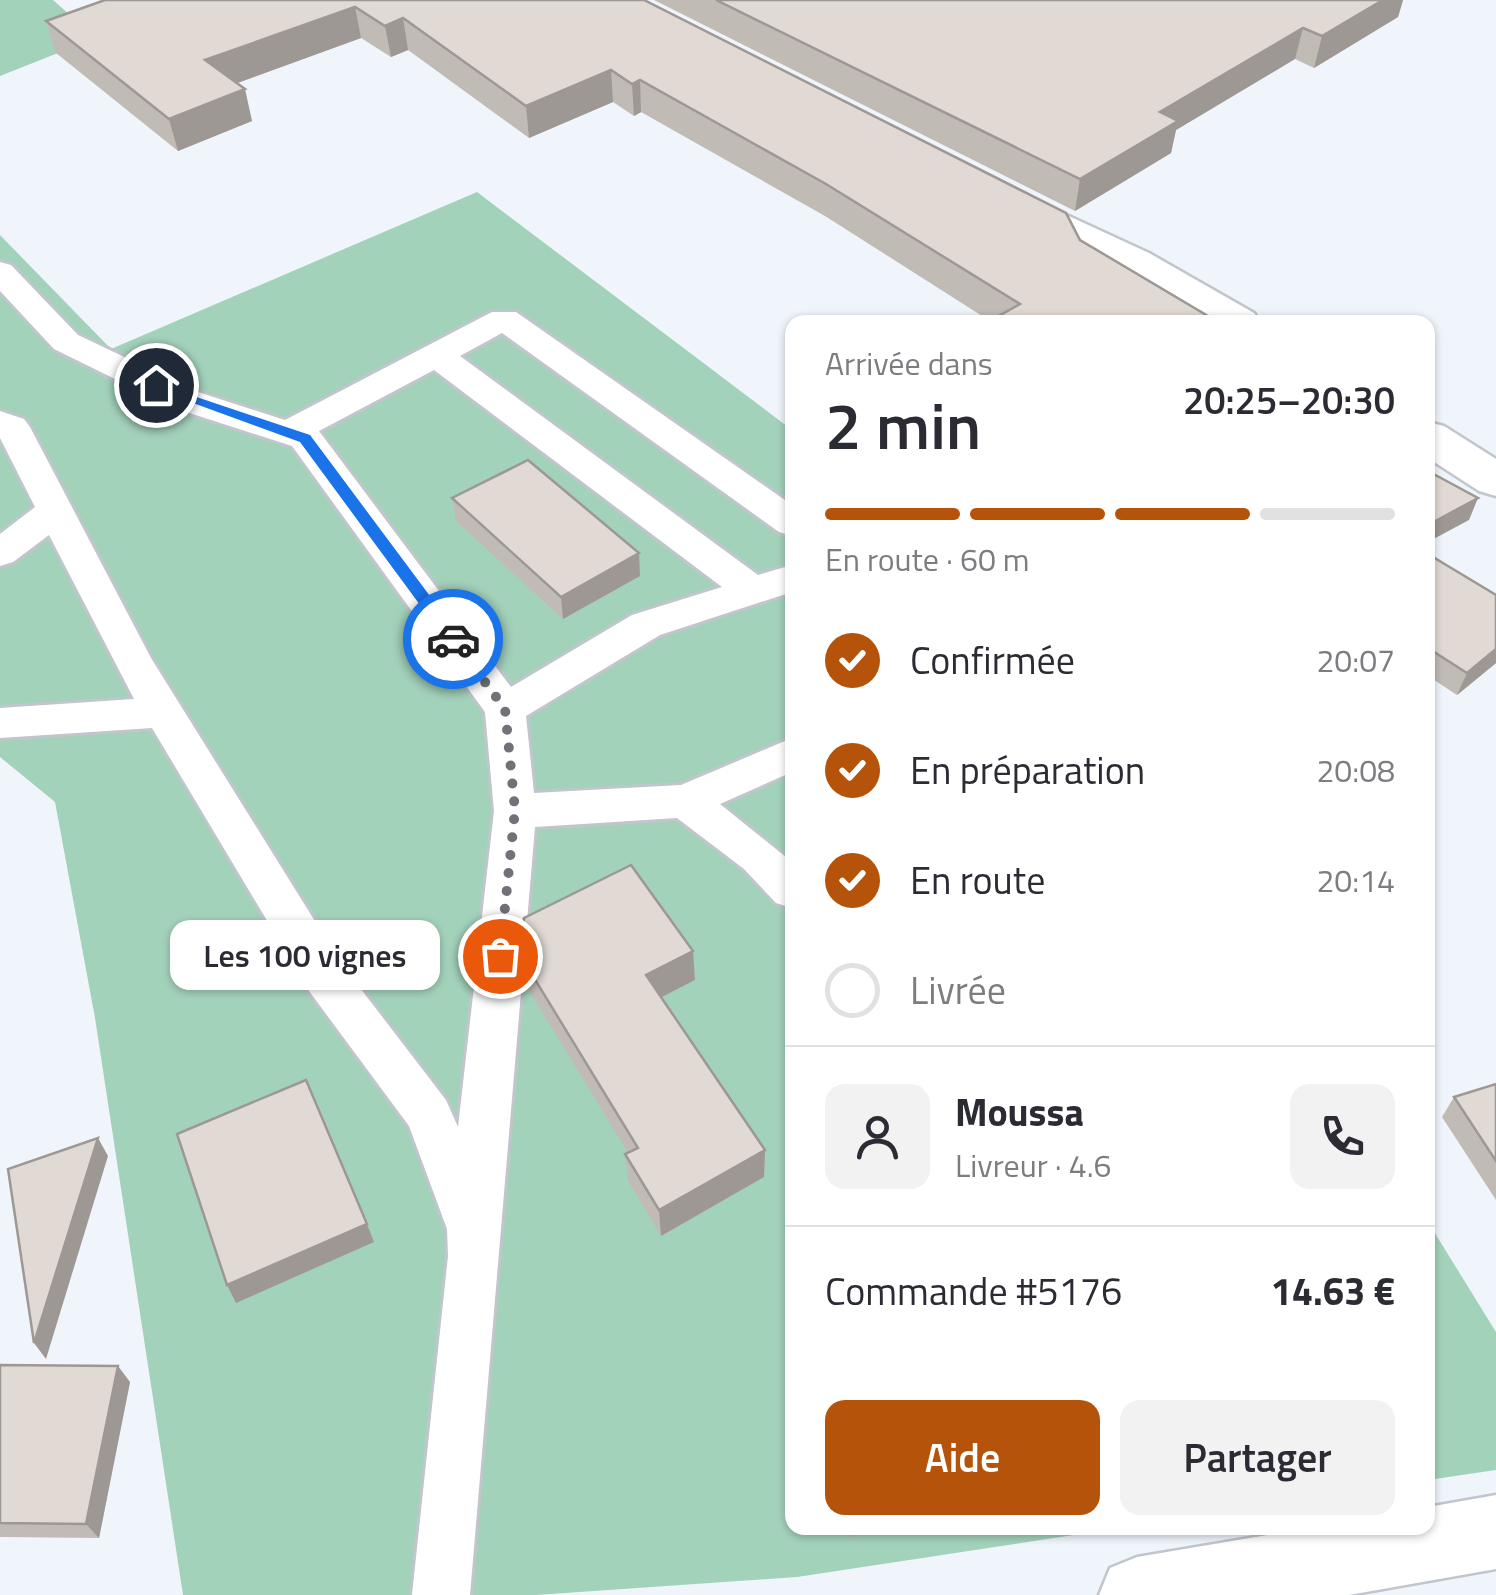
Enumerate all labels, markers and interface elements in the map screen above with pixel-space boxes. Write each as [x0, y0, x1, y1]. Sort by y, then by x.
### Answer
text: Arrivée dans [825, 339, 993, 387]
pin [114, 343, 199, 428]
icon: home [129, 358, 184, 413]
text: 20:25–20:30 [1183, 371, 1395, 429]
text: 2 min [825, 375, 981, 474]
text: En route · 60 m [825, 535, 1030, 583]
courier [403, 589, 503, 689]
icon: car [426, 612, 481, 667]
text: Confirmée [910, 631, 1075, 689]
icon: check [825, 633, 880, 688]
text: 20:07 [1316, 636, 1395, 684]
text: En préparation [910, 741, 1145, 799]
icon: check [825, 743, 880, 798]
text: 20:08 [1316, 746, 1395, 794]
text: En route [910, 851, 1045, 909]
icon: check [825, 853, 880, 908]
text: 20:14 [1316, 856, 1395, 904]
pin [458, 914, 543, 999]
callout: Les 100 vignes [170, 921, 440, 991]
icon: bag [473, 929, 528, 984]
text: Les 100 vignes [203, 931, 407, 979]
text: Livrée [910, 961, 1006, 1019]
text: Moussa [955, 1083, 1084, 1141]
button: person [825, 1084, 930, 1189]
button: phone [1290, 1084, 1395, 1189]
text: Livreur · 4.6 [955, 1141, 1111, 1189]
text: Commande #5176 [825, 1262, 1122, 1320]
text: 14.63 € [1271, 1262, 1395, 1320]
button: Aide [825, 1400, 1100, 1515]
button: Partager [1120, 1400, 1395, 1515]

